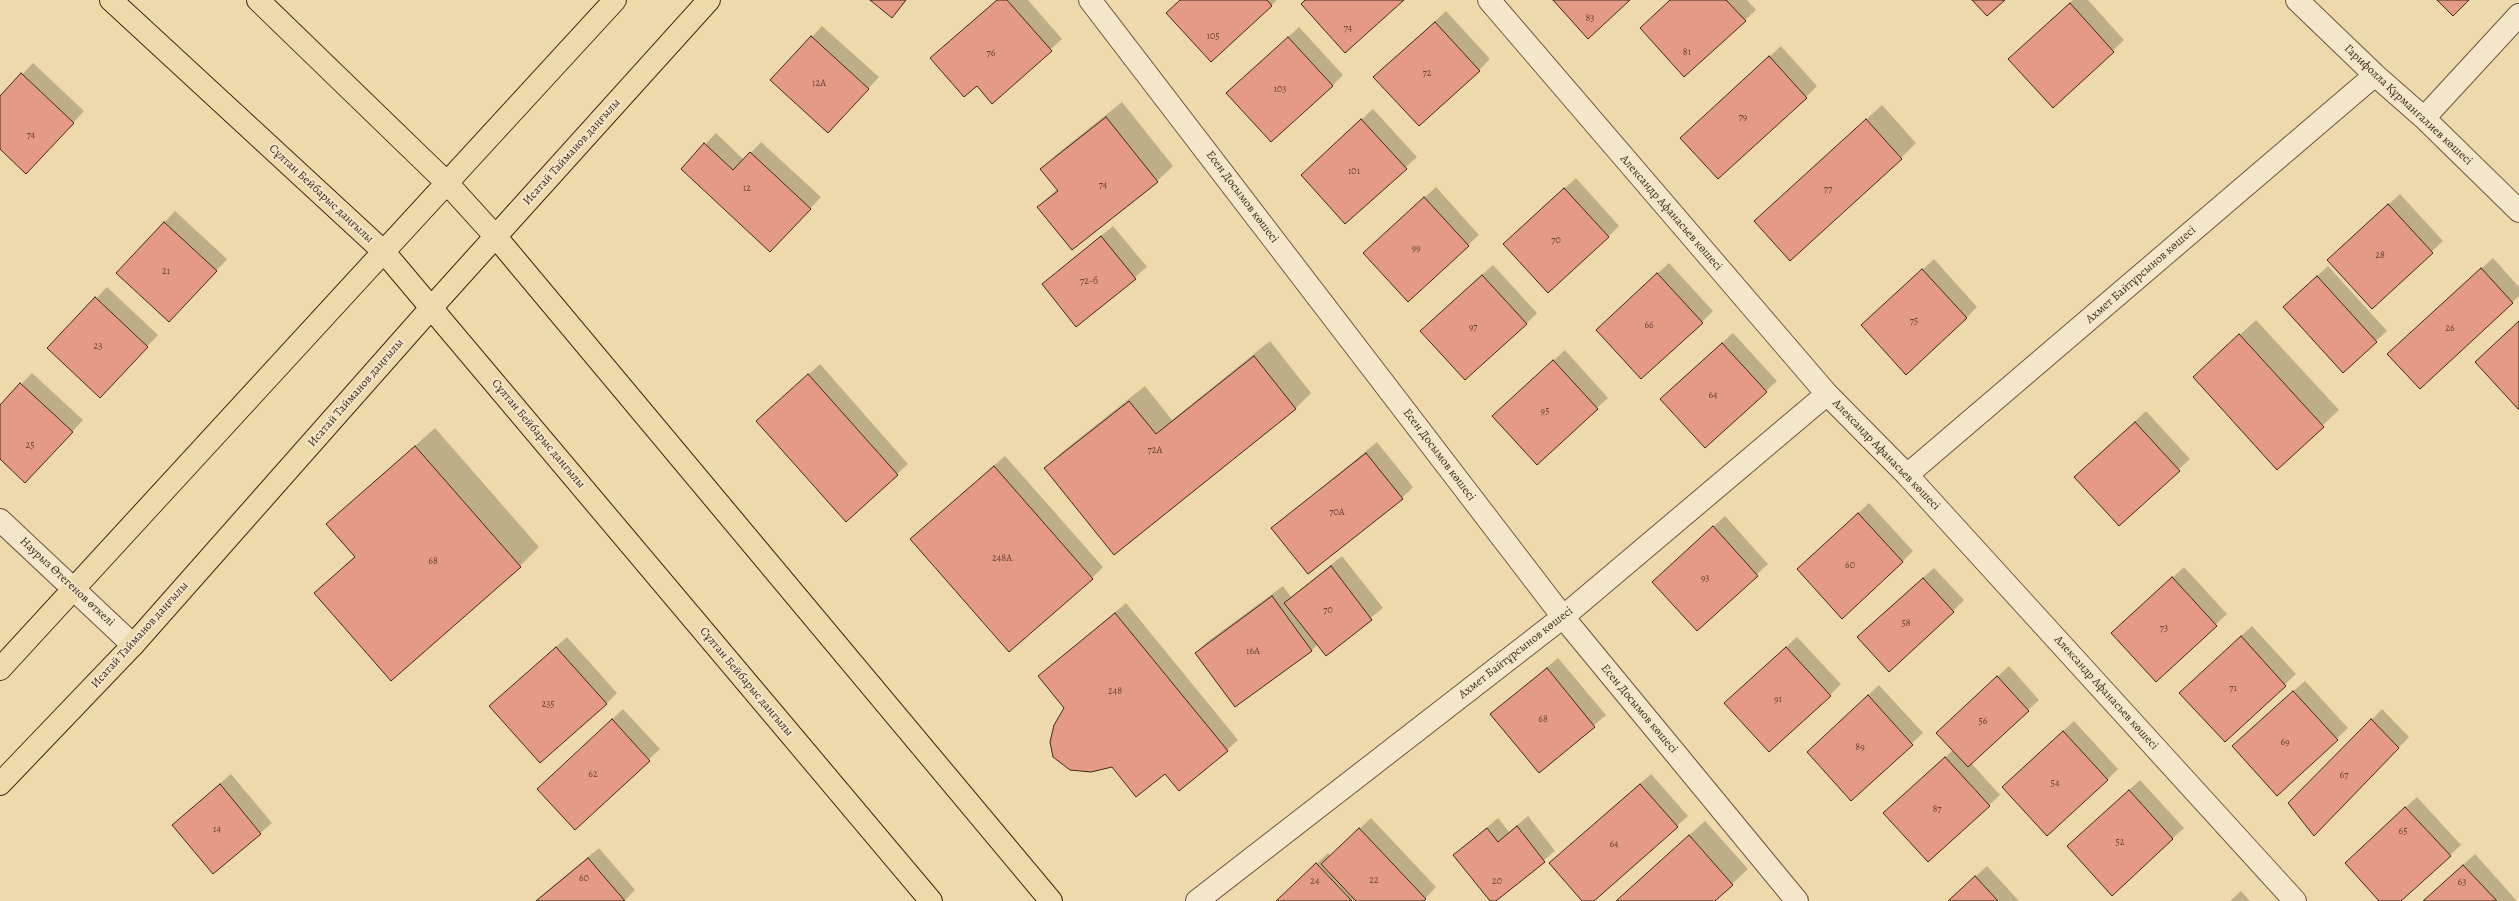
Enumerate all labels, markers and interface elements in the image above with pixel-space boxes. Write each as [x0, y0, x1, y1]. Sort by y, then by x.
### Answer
house number: 83 [1585, 13, 1595, 25]
house number: 74 [1344, 23, 1352, 35]
house number: 105 [1206, 31, 1220, 43]
street label: Гарифолла Құрманғалиев көшесі [2341, 42, 2475, 168]
house number: 81 [1683, 47, 1691, 59]
house number: 76 [987, 48, 995, 60]
house number: 72 [1423, 68, 1431, 80]
house number: 12А [812, 78, 826, 90]
house number: 103 [1274, 84, 1286, 96]
street label: Исатай Тайманов даңғылы [520, 96, 624, 208]
house number: 79 [1739, 112, 1747, 124]
house number: 74 [27, 130, 35, 142]
street label: Сұлтан Бейбарыс даңғылы [266, 142, 376, 246]
street label: Есен Досымов көшесі [1203, 148, 1281, 246]
street label: Александр Афанасьев көшесі [1617, 152, 1725, 274]
house number: 101 [1348, 166, 1360, 178]
house number: 74 [1099, 180, 1107, 192]
house number: 12 [743, 183, 751, 195]
house number: 77 [1824, 184, 1832, 196]
street label: Ахмет Байтұрсынов көшесі [2083, 223, 2199, 327]
house number: 70 [1551, 235, 1561, 247]
house number: 99 [1411, 243, 1421, 255]
house number: 28 [2375, 250, 2385, 262]
house number: 21 [162, 266, 170, 278]
house number: 72-б [1080, 276, 1098, 288]
house number: 75 [1910, 316, 1918, 328]
house number: 66 [1644, 320, 1654, 332]
house number: 97 [1469, 322, 1477, 334]
house number: 26 [2445, 323, 2455, 335]
street label: Исатай Тайманов даңғылы [305, 336, 407, 450]
house number: 23 [94, 341, 102, 353]
street label: Сұлтан Бейбарыс даңғылы [488, 377, 588, 491]
house number: 64 [1708, 390, 1718, 402]
street label: Александр Афанасьев көшесі [1829, 397, 1943, 513]
street label: Есен Досымов көшесі [1400, 406, 1478, 504]
house number: 95 [1541, 406, 1549, 418]
house number: 25 [25, 440, 35, 452]
house number: 72А [1148, 445, 1162, 457]
house number: 70А [1329, 507, 1345, 519]
street label: Наурыз Өтегенов өткелі [17, 534, 117, 630]
house number: 248А [992, 553, 1012, 565]
house number: 68 [428, 556, 438, 568]
house number: 60 [1845, 560, 1855, 572]
house number: 93 [1701, 573, 1709, 585]
street label: Исатай Тайманов даңғылы [88, 579, 192, 691]
street label: Ахмет Байтұрсынов көшесі [1456, 604, 1576, 702]
house number: 70 [1323, 605, 1333, 617]
house number: 58 [1901, 618, 1911, 630]
house number: 73 [2160, 623, 2168, 635]
street label: Сұлтан Бейбарыс даңғылы [696, 625, 796, 739]
street label: Александр Афанасьев көшесі [2051, 633, 2161, 753]
house number: 16А [1246, 646, 1260, 658]
street label: Есен Досымов көшесі [1598, 662, 1680, 756]
house number: 71 [2229, 683, 2237, 695]
house number: 248 [1108, 686, 1122, 698]
house number: 91 [1774, 694, 1782, 706]
house number: 235 [541, 699, 555, 711]
house number: 68 [1538, 714, 1548, 726]
house number: 56 [1979, 716, 1987, 728]
house number: 69 [2280, 737, 2290, 749]
house number: 89 [1855, 742, 1865, 754]
house number: 62 [588, 769, 598, 781]
house number: 67 [2340, 770, 2348, 782]
house number: 54 [2051, 778, 2059, 790]
house number: 87 [1932, 804, 1942, 816]
house number: 14 [213, 824, 221, 836]
house number: 65 [2399, 826, 2407, 838]
house number: 52 [2115, 837, 2125, 849]
house number: 64 [1609, 839, 1619, 851]
house number: 60 [579, 873, 589, 885]
house number: 22 [1369, 875, 1379, 887]
house number: 24 [1310, 876, 1320, 888]
house number: 20 [1492, 876, 1502, 888]
house number: 63 [2458, 877, 2466, 889]

